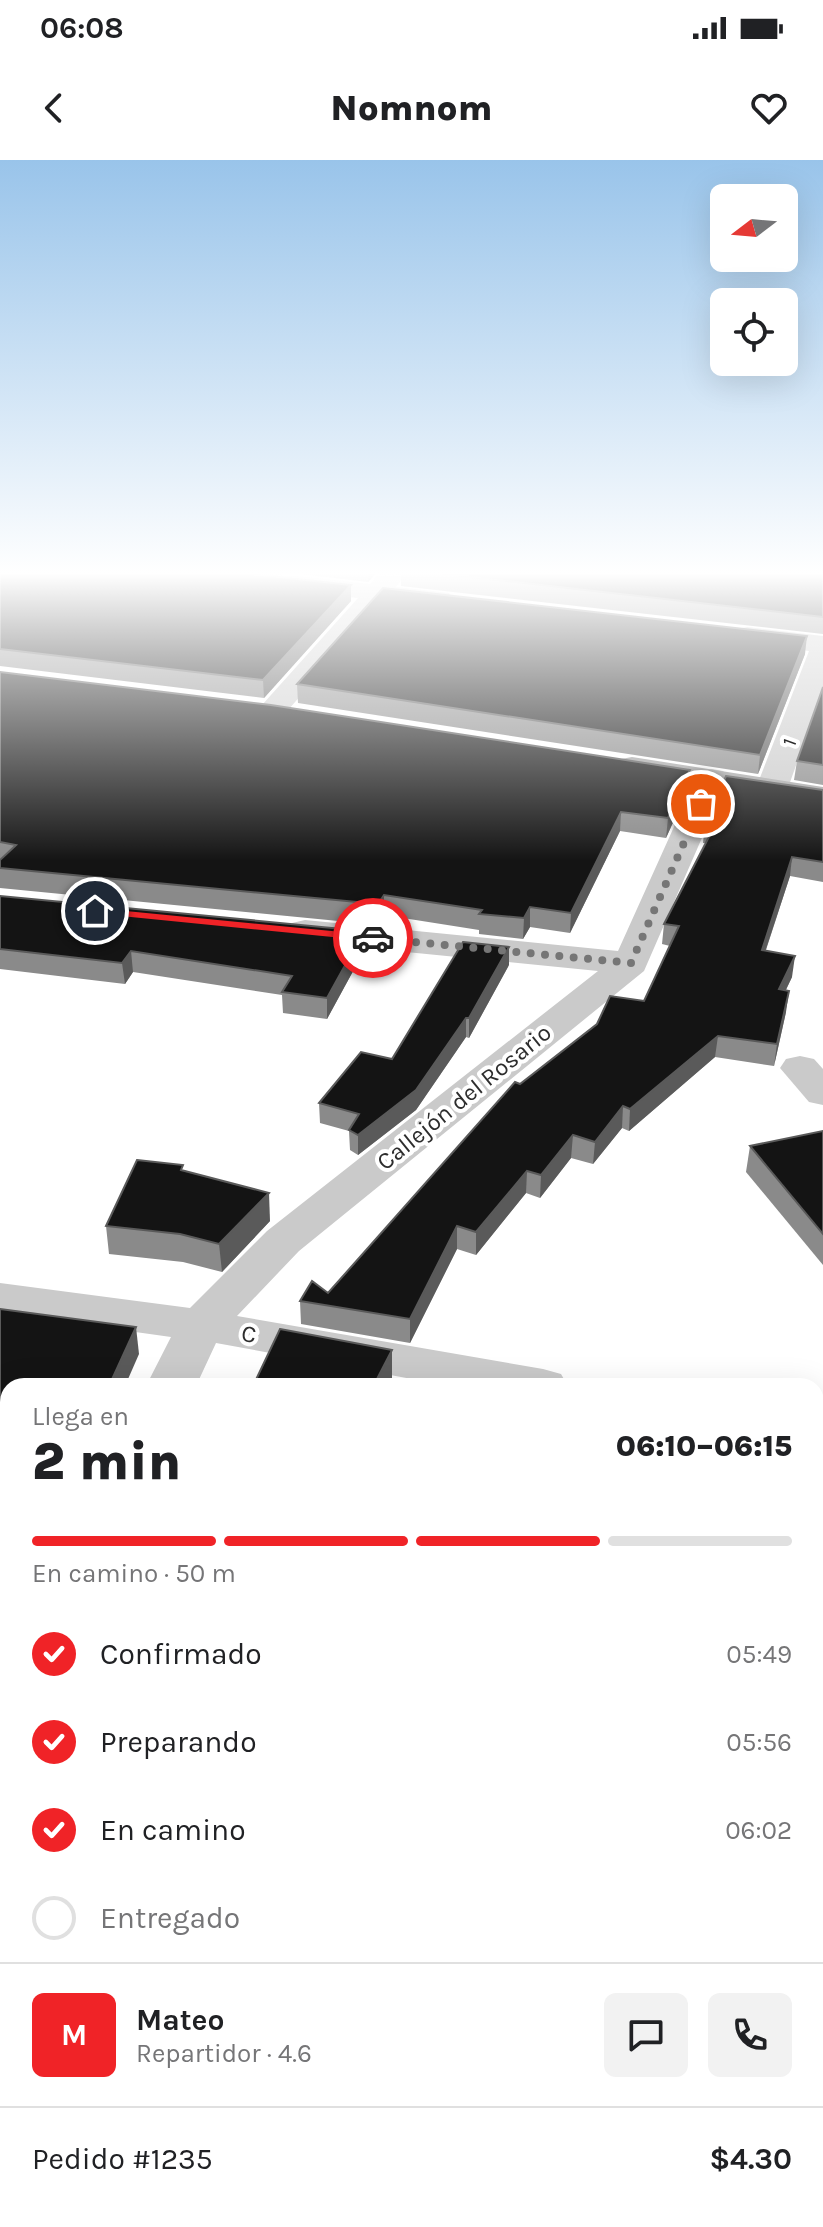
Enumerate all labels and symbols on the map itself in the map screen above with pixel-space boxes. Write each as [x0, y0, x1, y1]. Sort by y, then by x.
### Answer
north arrow [710, 184, 798, 272]
street label: 1 [778, 735, 801, 749]
pin [667, 770, 735, 838]
pin [61, 877, 129, 945]
courier [333, 898, 413, 978]
street label: Callejón del Rosario [371, 1018, 557, 1176]
street label: C [239, 1319, 259, 1349]

